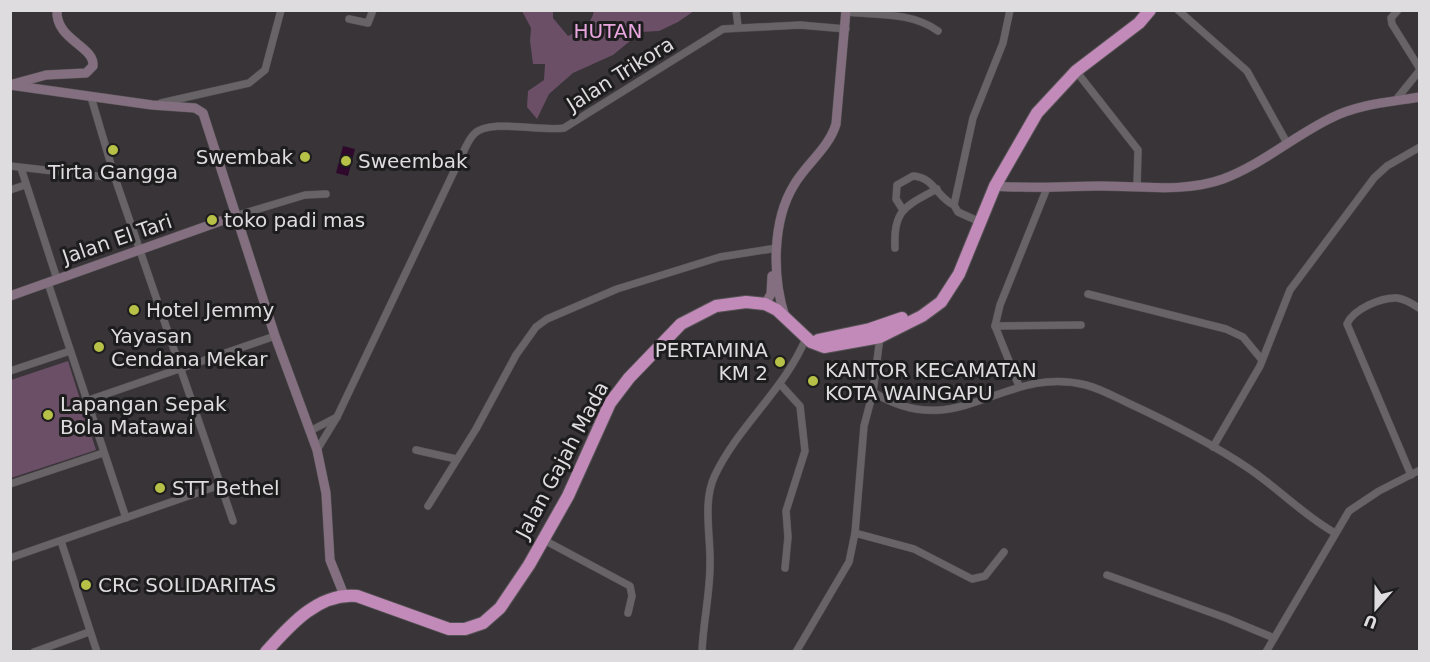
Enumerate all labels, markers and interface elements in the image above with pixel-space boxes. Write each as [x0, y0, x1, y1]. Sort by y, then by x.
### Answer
park label: HUTAN [574, 19, 642, 43]
street label: Jalan Trikora [560, 32, 678, 117]
marker: Tirta Gangga [106, 143, 120, 157]
place label: Swembak [196, 145, 293, 169]
place label: Sweembak [358, 149, 468, 173]
marker: Swembak [298, 150, 312, 164]
marker: Sweembak [339, 154, 353, 168]
place label: Tirta Gangga [47, 160, 178, 184]
place label: toko padi mas [224, 208, 365, 232]
street label: Jalan El Tari [57, 209, 175, 270]
marker: toko padi mas [205, 213, 219, 227]
place label: Hotel Jemmy [146, 298, 275, 322]
marker: Hotel Jemmy [127, 303, 141, 317]
place label: Yayasan Cendana Mekar [110, 324, 268, 371]
place label: PERTAMINA KM 2 [655, 338, 768, 385]
marker: Yayasan Cendana Mekar [92, 340, 106, 354]
marker: PERTAMINA KM 2 [773, 355, 787, 369]
place label: KANTOR KECAMATAN KOTA WAINGAPU [825, 358, 1037, 405]
marker: KANTOR KECAMATAN KOTA WAINGAPU [806, 374, 820, 388]
street label: Jalan Gajah Mada [510, 378, 613, 544]
place label: Lapangan Sepak Bola Matawai [60, 392, 227, 439]
marker: Lapangan Sepak Bola Matawai [41, 408, 55, 422]
place label: STT Bethel [172, 476, 280, 500]
marker: STT Bethel [153, 481, 167, 495]
place label: CRC SOLIDARITAS [98, 573, 276, 597]
marker: CRC SOLIDARITAS [79, 578, 93, 592]
north arrow [1346, 578, 1406, 638]
text: U [1361, 610, 1380, 633]

